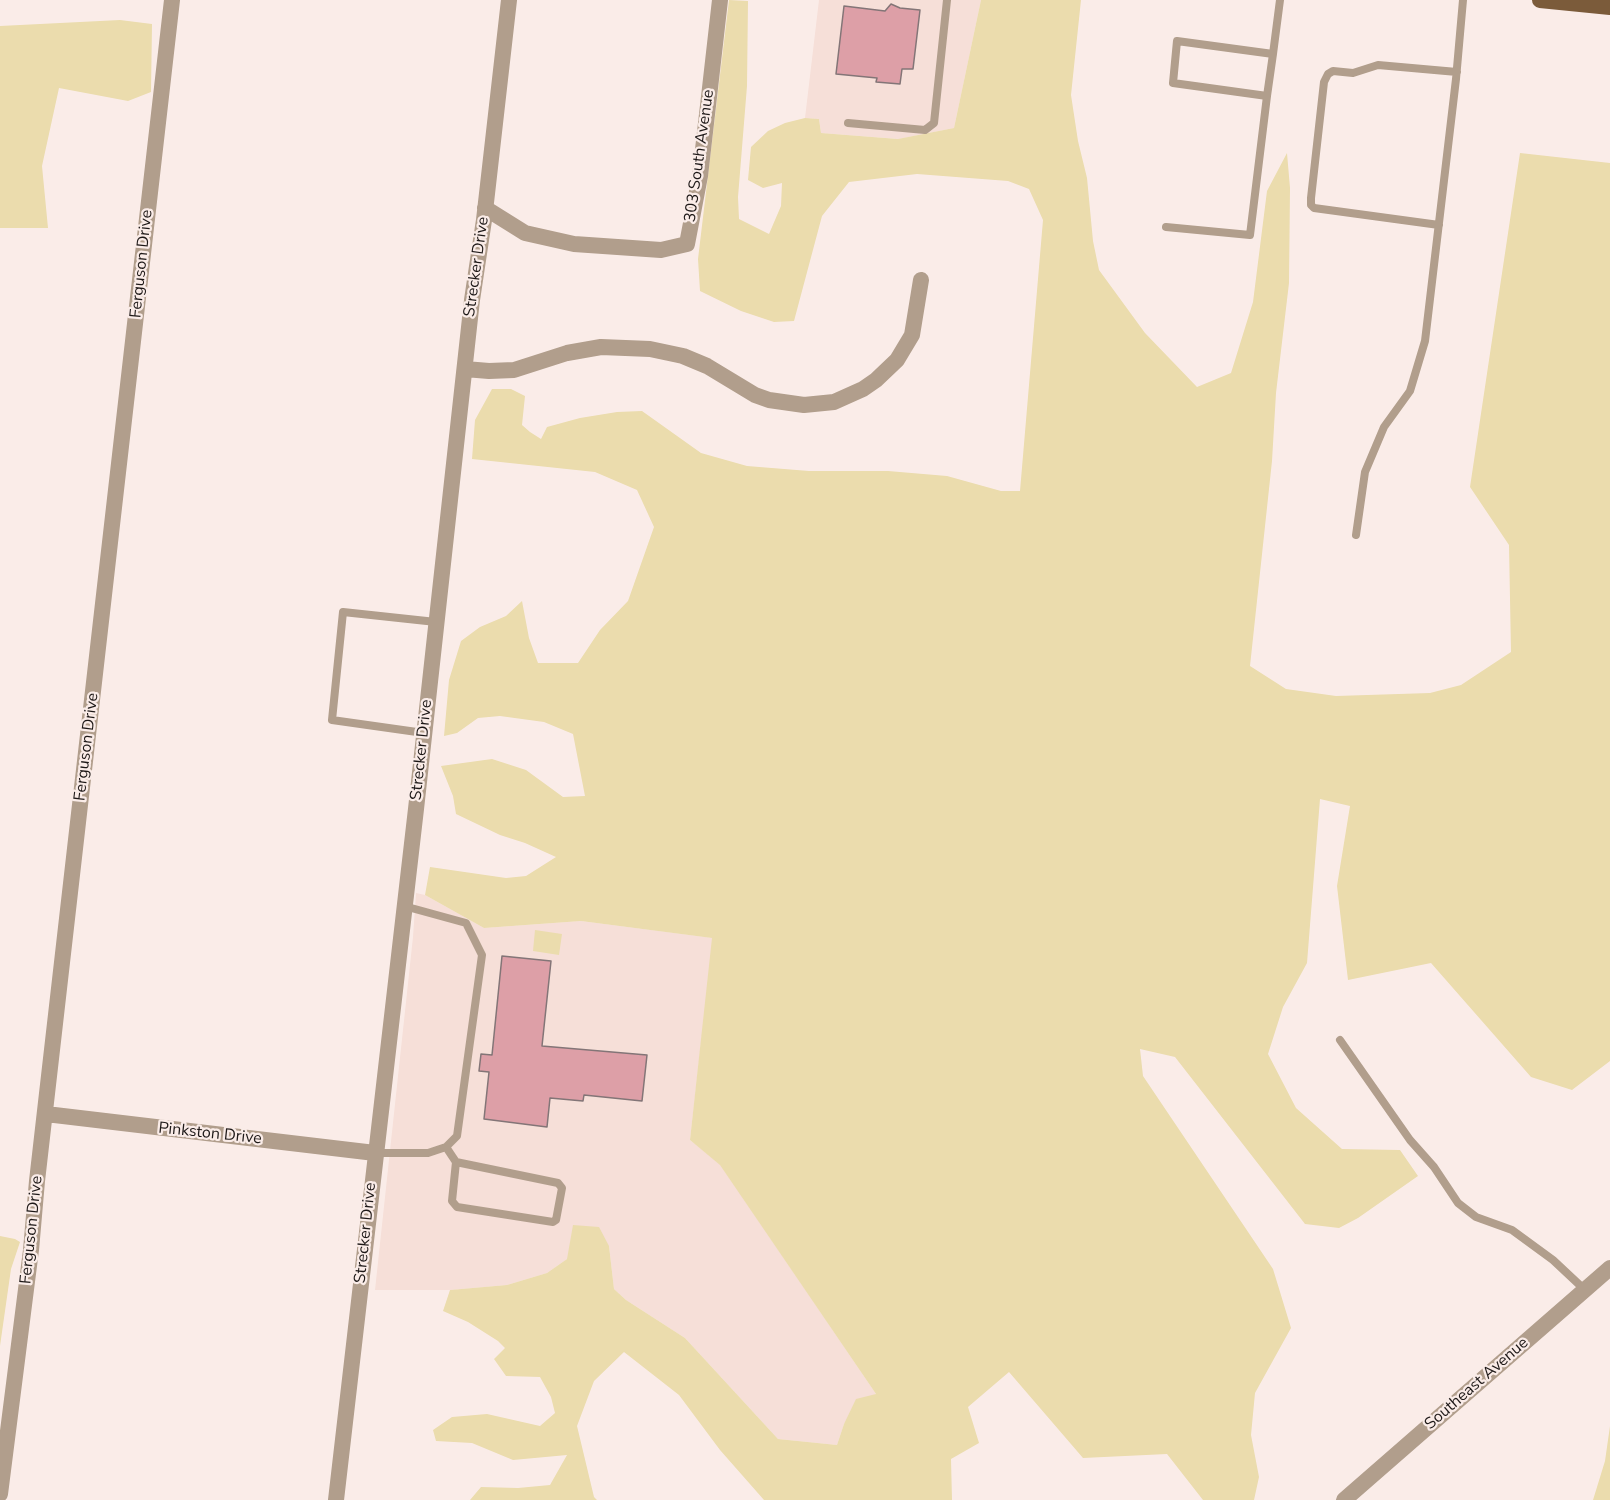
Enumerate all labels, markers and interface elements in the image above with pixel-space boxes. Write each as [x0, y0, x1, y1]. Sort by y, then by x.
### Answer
street label: 303 South Avenue [681, 88, 719, 224]
street label: Ferguson Drive [127, 209, 157, 319]
street label: Strecker Drive [460, 216, 494, 318]
street label: Ferguson Drive [71, 692, 103, 802]
street label: Strecker Drive [407, 699, 437, 801]
street label: Pinkston Drive [157, 1119, 263, 1149]
street label: Ferguson Drive [17, 1175, 47, 1285]
street label: Strecker Drive [351, 1182, 381, 1284]
street label: Southeast Avenue [1421, 1334, 1533, 1434]

